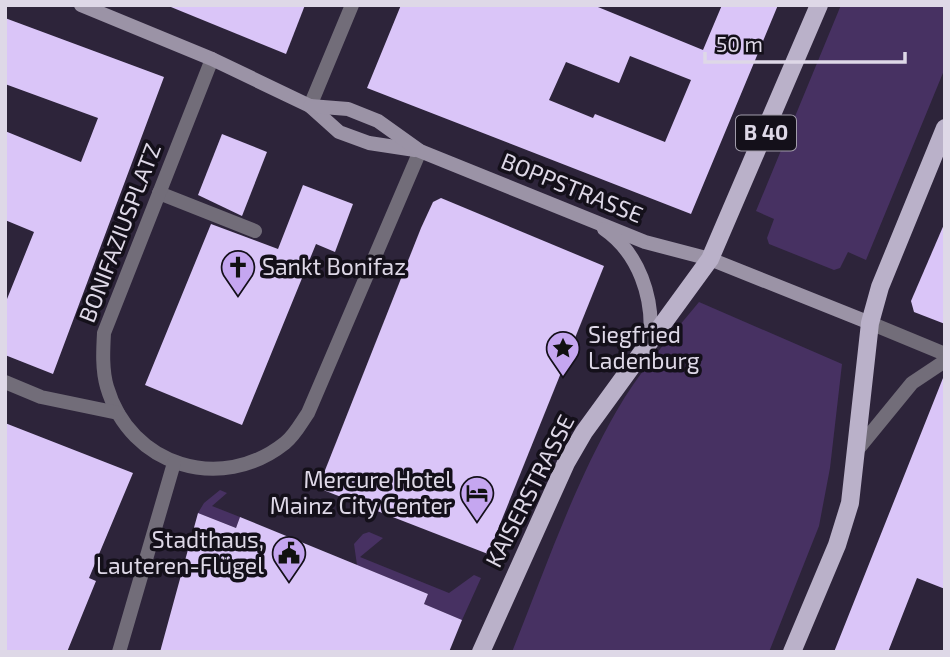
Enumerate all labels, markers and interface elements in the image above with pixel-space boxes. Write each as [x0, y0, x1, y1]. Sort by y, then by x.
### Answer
scale bar [705, 21, 904, 65]
text: 50 m [716, 31, 763, 56]
road number: B 40 [736, 116, 796, 150]
street label: BONIFAZIUSPLATZ [72, 139, 166, 326]
street label: BOPPSTRASSE [497, 146, 647, 228]
church icon: Sankt Bonifaz [219, 248, 257, 297]
place label: Sankt Bonifaz [262, 252, 406, 280]
place label: Siegfried Ladenburg [588, 320, 700, 374]
place icon: Siegfried Ladenburg [544, 329, 582, 378]
street label: KAISERSTRASSE [479, 410, 580, 571]
place label: Mercure Hotel Mainz City Center [270, 465, 452, 519]
hotel icon: Mercure Hotel Mainz City Center [458, 474, 496, 523]
place label: Stadthaus, Lauteren-Flügel [96, 525, 264, 579]
public building icon: Stadthaus, Lauteren-Flügel [270, 534, 308, 583]

